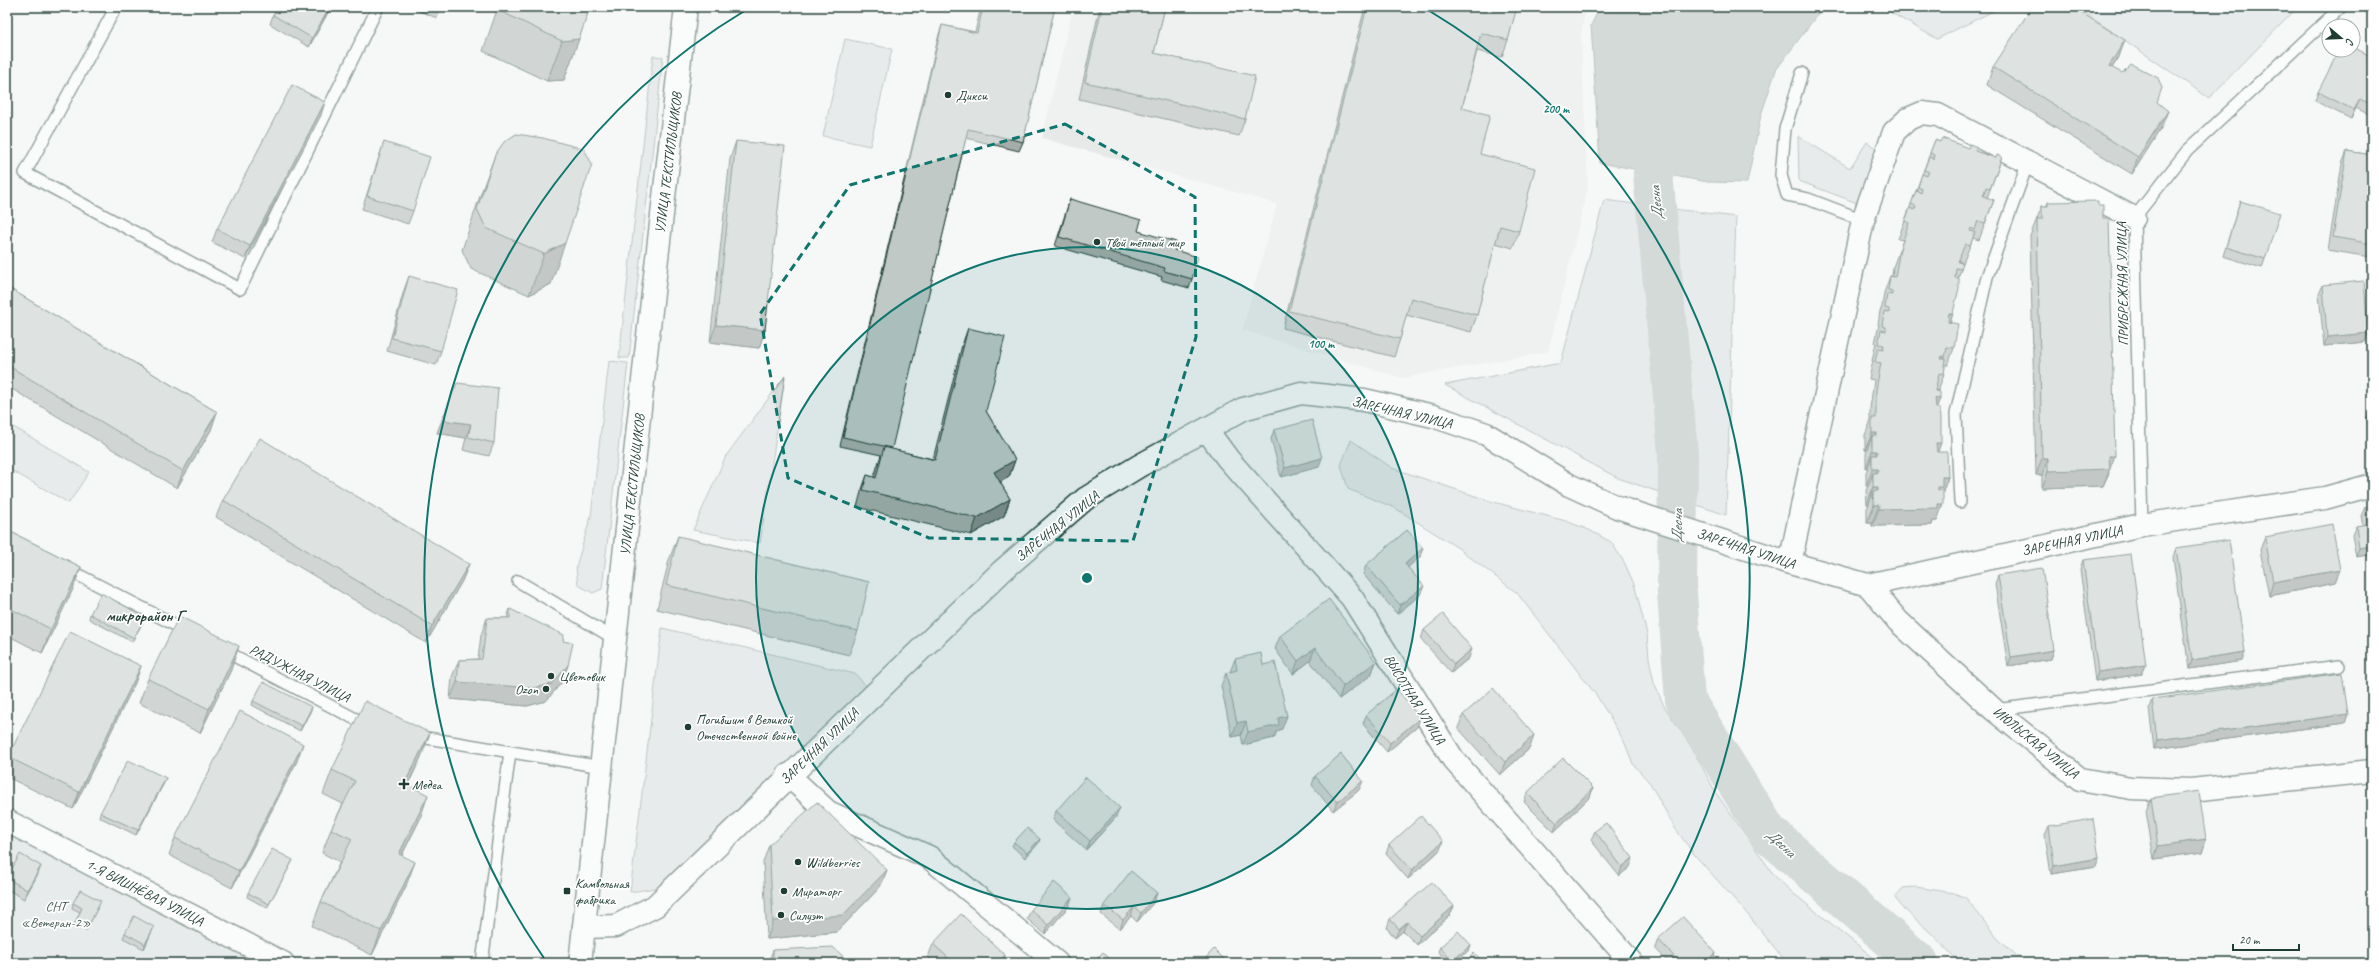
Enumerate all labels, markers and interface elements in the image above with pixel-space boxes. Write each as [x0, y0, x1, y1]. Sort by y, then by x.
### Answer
north arrow [2321, 18, 2361, 58]
text: С [2342, 36, 2358, 48]
place label: Дикси [956, 87, 988, 104]
street label: УЛИЦА ТЕКСТИЛЬЩИКОВ [651, 89, 686, 234]
marker: Дикси [943, 90, 953, 100]
text: 200 m [1543, 101, 1570, 117]
water label: Десна [1645, 184, 1667, 221]
street label: ПРИБРЕЖНАЯ УЛИЦА [2113, 221, 2132, 346]
place label: Твой тёплый мир [1105, 234, 1185, 251]
marker: Твой тёплый мир [1092, 237, 1102, 247]
text: 100 m [1308, 336, 1335, 352]
street label: ЗАРЕЧНАЯ УЛИЦА [1350, 393, 1455, 433]
street label: УЛИЦА ТЕКСТИЛЬЩИКОВ [617, 411, 649, 556]
street label: ЗАРЕЧНАЯ УЛИЦА [1012, 487, 1103, 565]
water label: Десна [1668, 507, 1687, 544]
street label: ЗАРЕЧНАЯ УЛИЦА [2020, 521, 2125, 559]
street label: ЗАРЕЧНАЯ УЛИЦА [1694, 525, 1798, 573]
centre of rings [1080, 571, 1094, 585]
district label: микрорайон Г [106, 606, 188, 626]
street label: РАДУЖНАЯ УЛИЦА [247, 641, 354, 706]
street label: ВЫСОТНАЯ УЛИЦА [1380, 651, 1449, 748]
place label: Цветовик [559, 668, 606, 685]
marker: Цветовик [546, 671, 556, 681]
place label: Ozon [515, 681, 539, 698]
marker: Ozon [541, 684, 551, 694]
street label: ИЮЛЬСКАЯ УЛИЦА [1990, 703, 2083, 783]
street label: ЗАРЕЧНАЯ УЛИЦА [777, 704, 863, 788]
place label: Погибшим в Великой Отечественной войне [696, 711, 797, 744]
marker: Погибшим в Великой Отечественной войне [683, 722, 693, 732]
place label: Медеа [412, 776, 443, 793]
marker: Медеа [399, 779, 409, 789]
water label: Десна [1761, 824, 1801, 863]
place label: Wildberries [806, 854, 861, 871]
street label: 1-Я ВИШНЁВАЯ УЛИЦА [83, 855, 207, 930]
marker: Wildberries [793, 857, 803, 867]
place label: Камвольная фабрика [575, 875, 630, 908]
place label: Мираторг [792, 883, 843, 900]
marker: Камвольная фабрика [562, 886, 572, 896]
marker: Мираторг [779, 886, 789, 896]
park label: СНТ «Ветеран-2» [21, 898, 91, 931]
place label: Силуэт [789, 907, 823, 924]
marker: Силуэт [776, 910, 786, 920]
scale bar [2233, 926, 2299, 952]
text: 20 m [2239, 932, 2261, 948]

